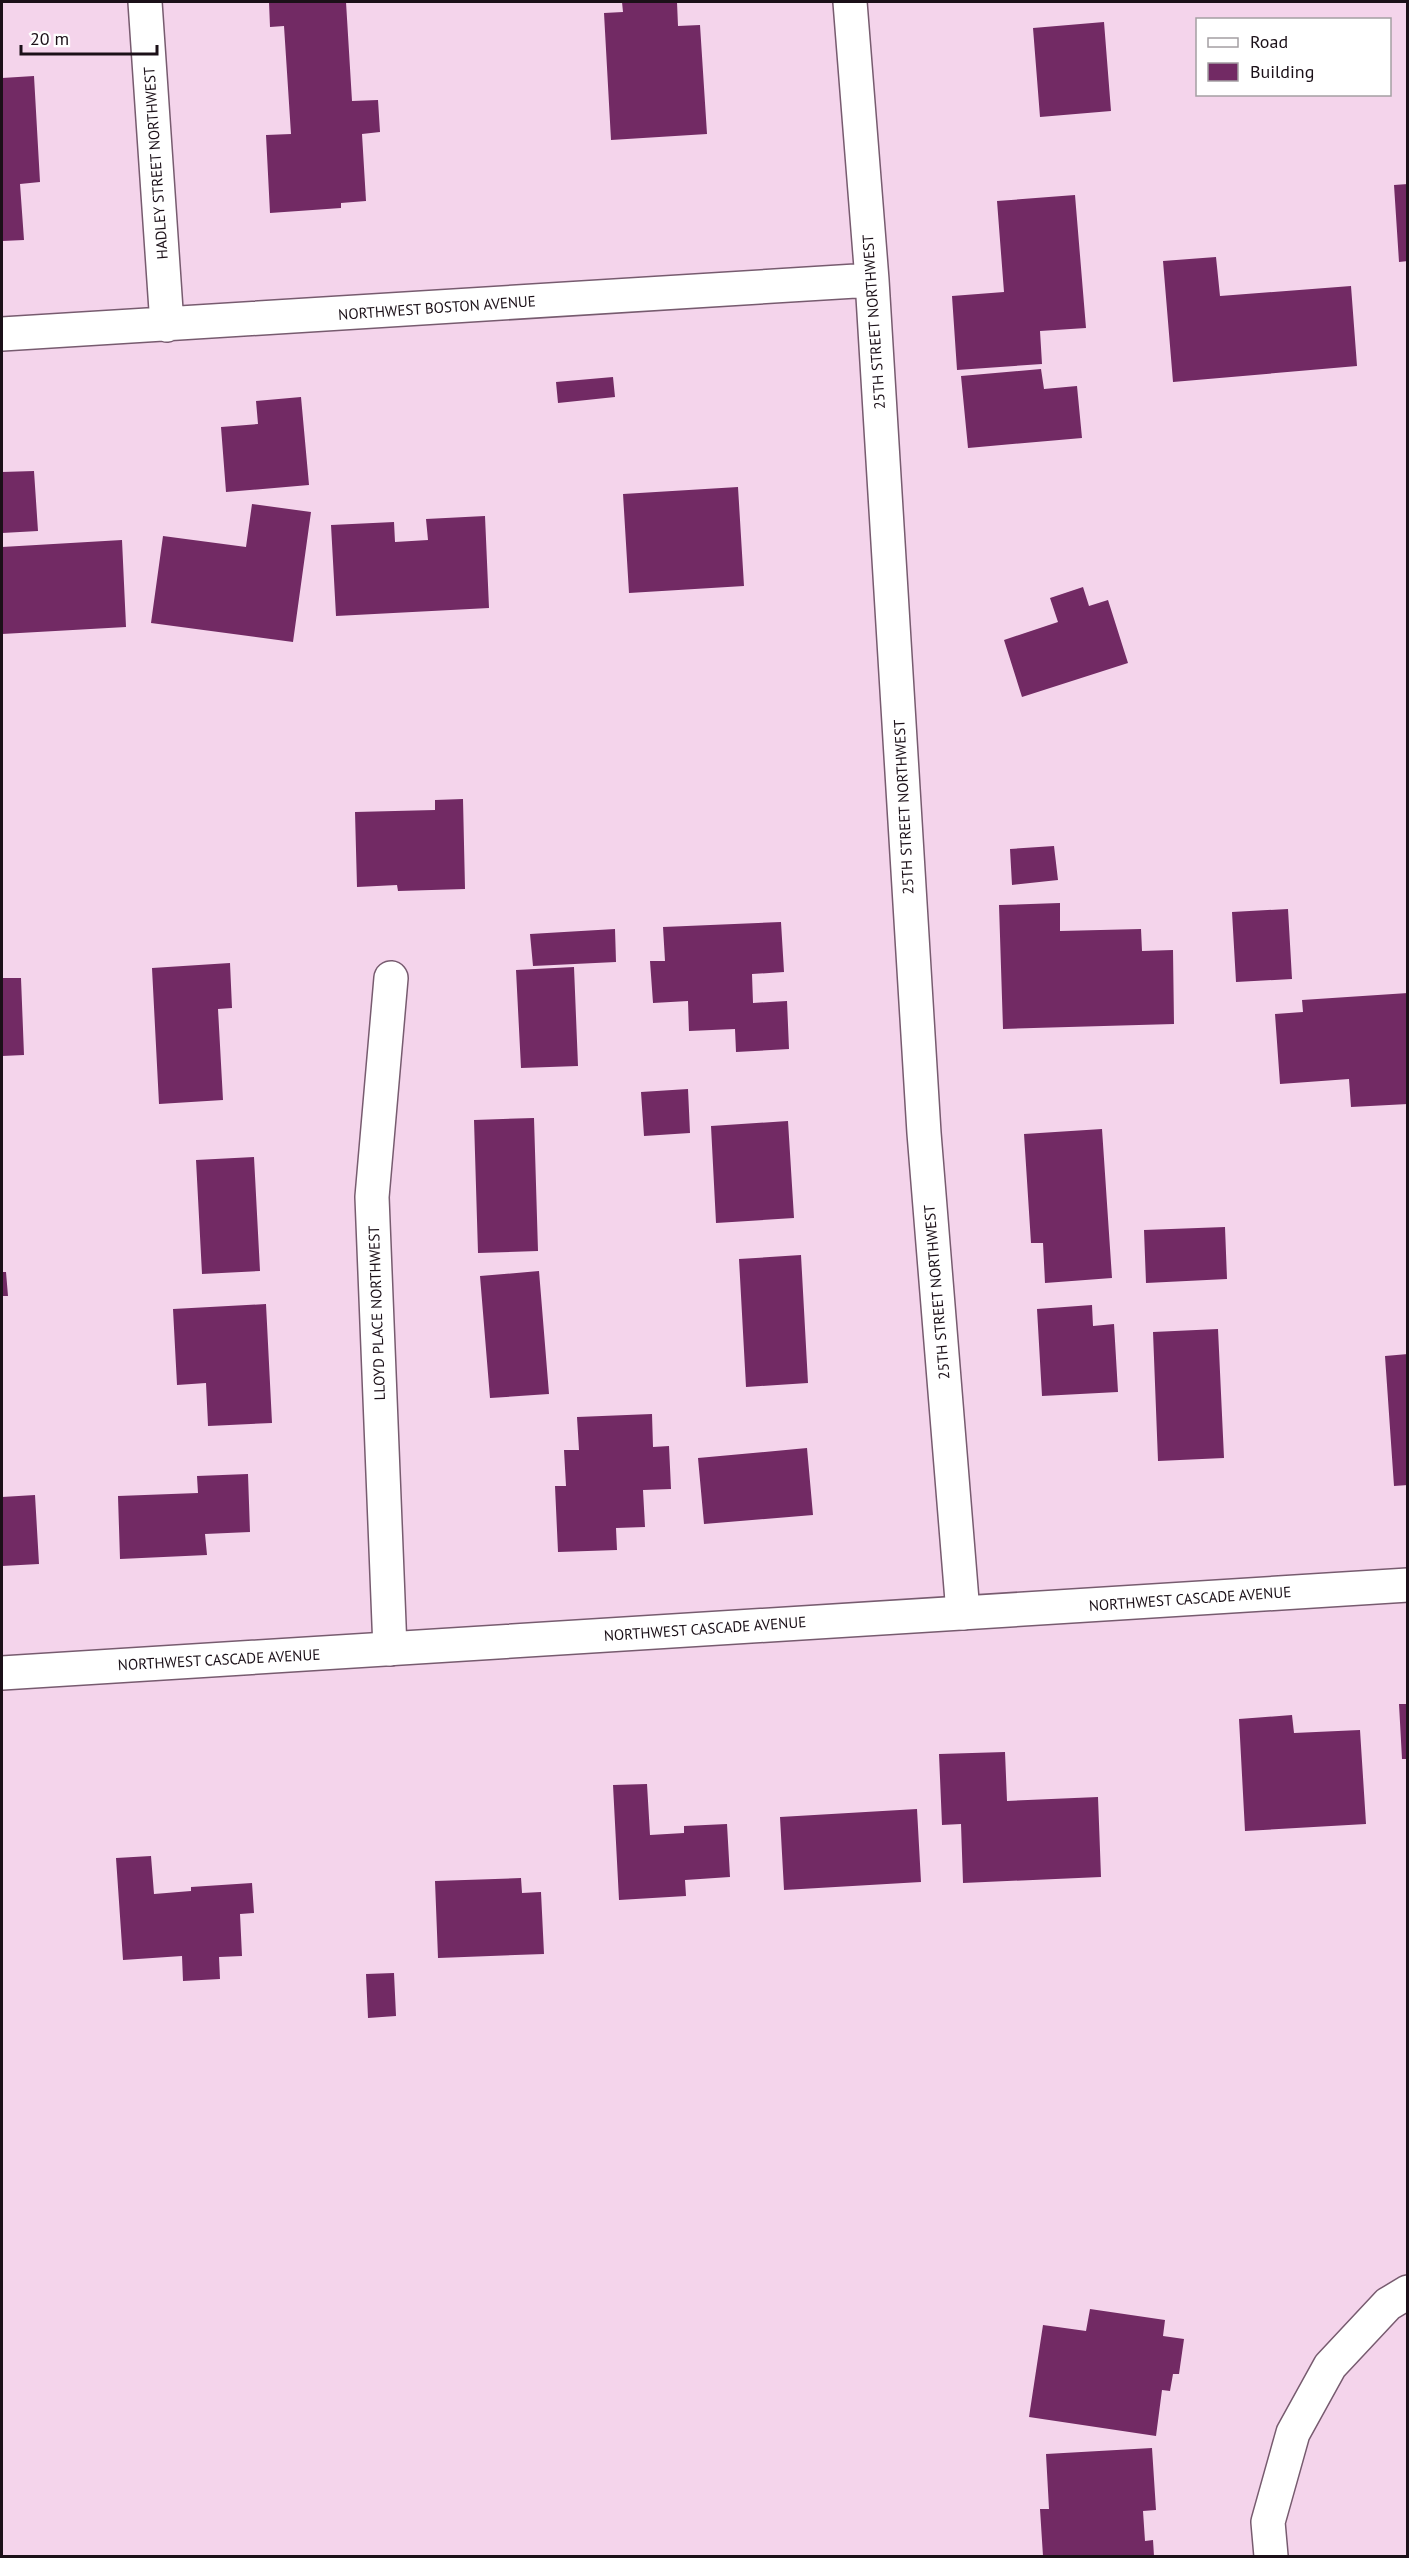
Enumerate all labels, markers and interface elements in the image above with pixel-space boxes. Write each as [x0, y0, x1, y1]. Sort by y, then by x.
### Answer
scale bar [21, 18, 158, 56]
legend [1196, 18, 1391, 96]
text: 20 m [30, 27, 69, 50]
text: Road [1250, 30, 1288, 53]
text: Building [1250, 60, 1314, 83]
street label: HADLEY STREET NORTHWEST [139, 65, 172, 260]
street label: 25TH STREET NORTHWEST [858, 233, 889, 410]
street label: NORTHWEST BOSTON AVENUE [338, 291, 536, 324]
street label: 25TH STREET NORTHWEST [889, 718, 918, 895]
street label: 25TH STREET NORTHWEST [919, 1203, 954, 1380]
street label: LLOYD PLACE NORTHWEST [364, 1225, 389, 1401]
street label: NORTHWEST CASCADE AVENUE [1088, 1582, 1292, 1615]
street label: NORTHWEST CASCADE AVENUE [603, 1612, 807, 1645]
street label: NORTHWEST CASCADE AVENUE [117, 1645, 321, 1674]

